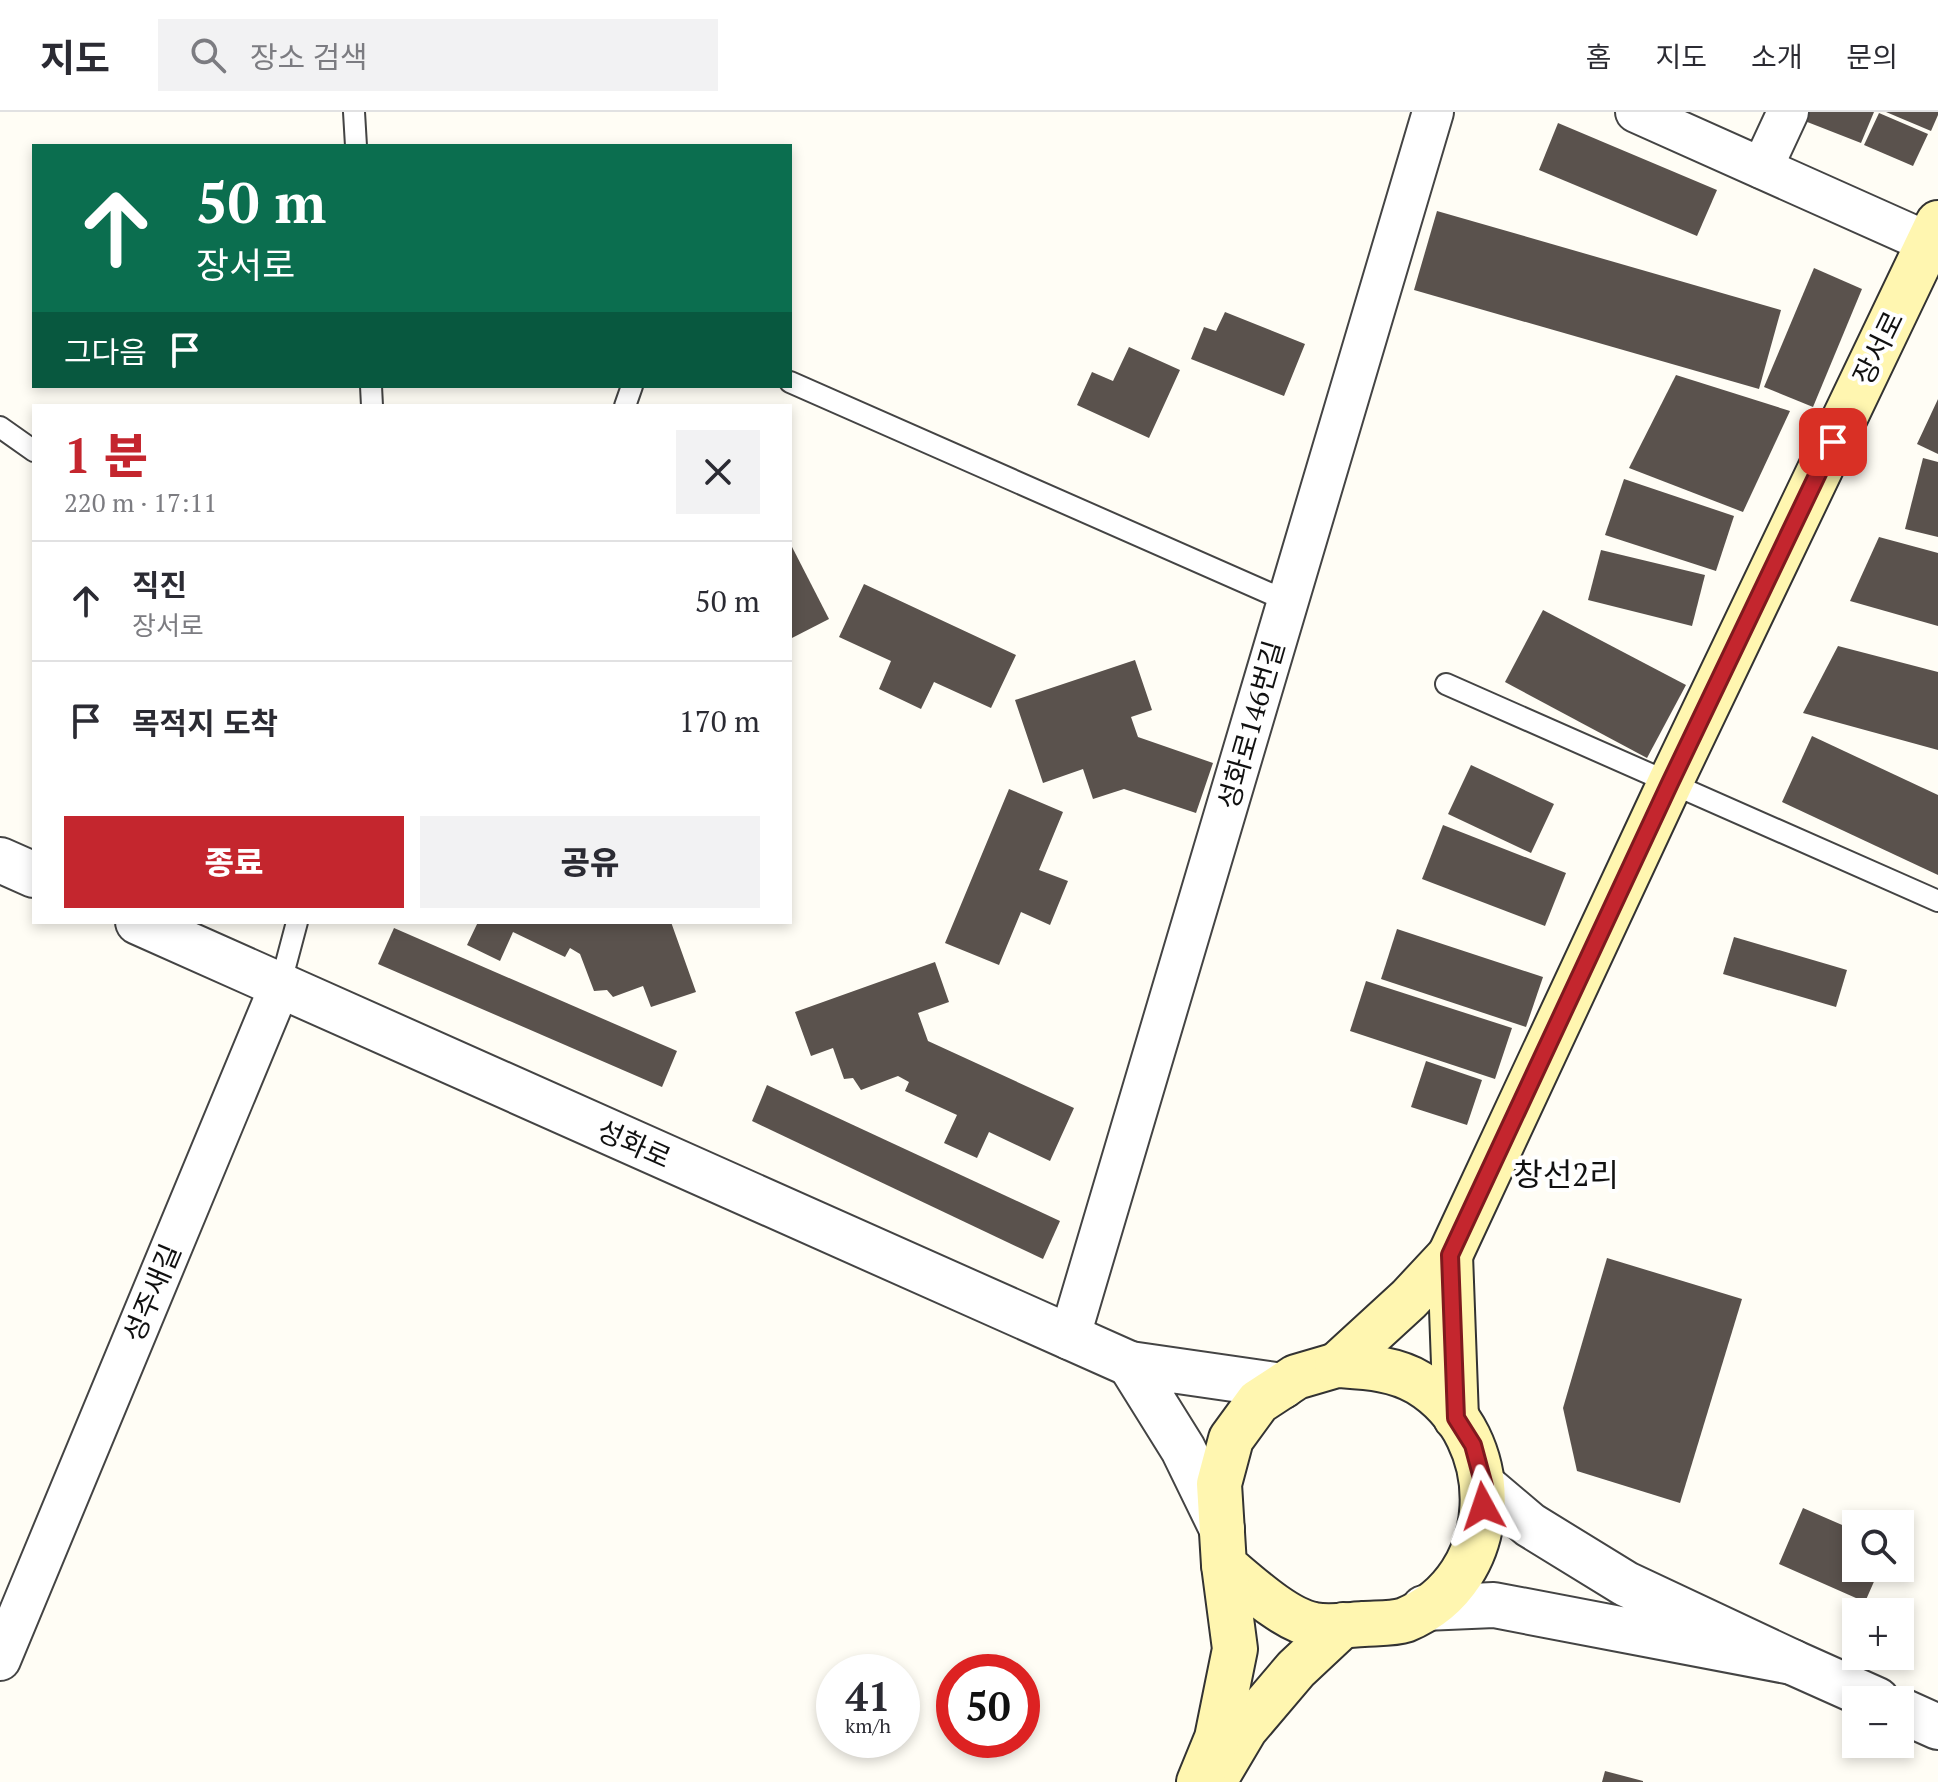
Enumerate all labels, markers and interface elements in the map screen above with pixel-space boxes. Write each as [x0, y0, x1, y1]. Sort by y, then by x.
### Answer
search box [158, 19, 718, 91]
text: 지도 [40, 33, 110, 83]
icon: search [186, 33, 230, 77]
text: 장소 검색 [250, 37, 368, 77]
text: 홈 [1586, 38, 1611, 75]
text: 지도 [1655, 38, 1707, 75]
text: 소개 [1751, 38, 1802, 75]
text: 문의 [1846, 38, 1898, 75]
text: 50 m [196, 165, 326, 239]
icon: ahead [64, 176, 168, 280]
text: 장서로 [196, 241, 295, 288]
street label: 장서로 [1844, 305, 1911, 391]
icon: arrive [163, 328, 207, 372]
text: 그다음 [64, 332, 147, 372]
pin [1799, 408, 1867, 476]
icon: arrive [1811, 420, 1855, 464]
text: 1 분 [64, 423, 148, 487]
button: close [676, 430, 760, 514]
text: 220 m · 17:11 [64, 485, 217, 519]
text: 직진 [132, 565, 187, 605]
icon: ahead [64, 579, 108, 623]
text: 50 m [695, 581, 760, 621]
text: 장서로 [132, 608, 204, 642]
street label: 성화로146번길 [1209, 636, 1292, 813]
icon: arrive [64, 699, 108, 743]
text: 170 m [679, 701, 760, 741]
text: 목적지 도착 [132, 703, 278, 743]
button: 종료 [64, 816, 404, 908]
button: 공유 [420, 816, 760, 908]
street label: 성화로 [591, 1111, 677, 1176]
district label: 창선2리 [1513, 1153, 1619, 1195]
street label: 성주새길 [114, 1238, 189, 1347]
position arrow [1441, 1464, 1525, 1548]
map controls [1842, 1510, 1914, 1758]
button: search [1842, 1510, 1914, 1582]
button: + [1842, 1598, 1914, 1670]
speed limit sign: 50 [936, 1654, 1040, 1758]
text: 41 [845, 1669, 891, 1722]
button: − [1842, 1686, 1914, 1758]
text: km/h [845, 1712, 891, 1739]

